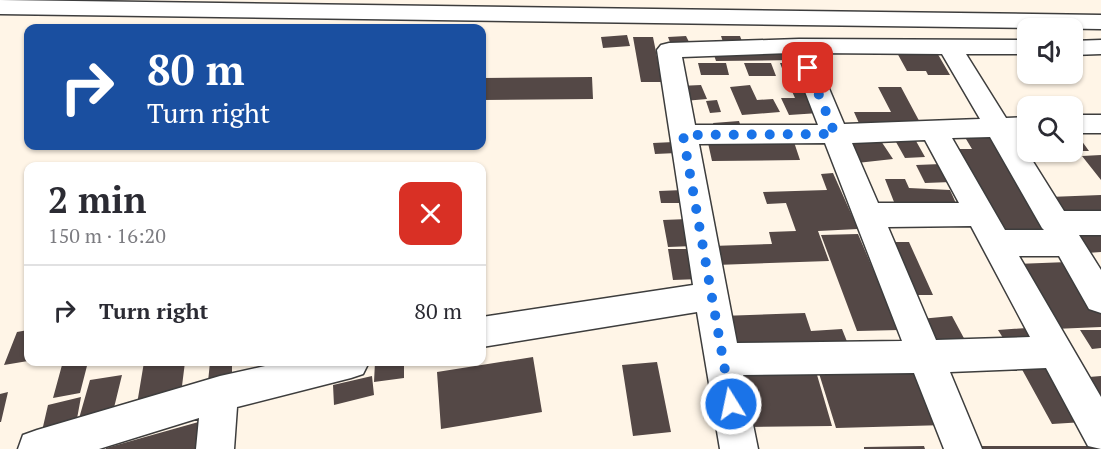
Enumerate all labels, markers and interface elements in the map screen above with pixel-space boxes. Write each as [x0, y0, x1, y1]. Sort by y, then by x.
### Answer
map controls [1017, 18, 1083, 162]
button: sound [1017, 18, 1083, 84]
text: 80 m [147, 41, 245, 97]
pin [782, 42, 833, 93]
icon: right [48, 48, 126, 126]
icon: arrive [791, 51, 824, 84]
text: Turn right [147, 95, 270, 131]
button: search [1017, 96, 1083, 162]
text: 2 min [48, 176, 146, 223]
button: close [399, 182, 462, 245]
text: 150 m · 16:20 [48, 222, 166, 249]
icon: right [48, 294, 81, 327]
text: Turn right [99, 296, 208, 325]
text: 80 m [414, 296, 462, 325]
position arrow [699, 372, 763, 436]

